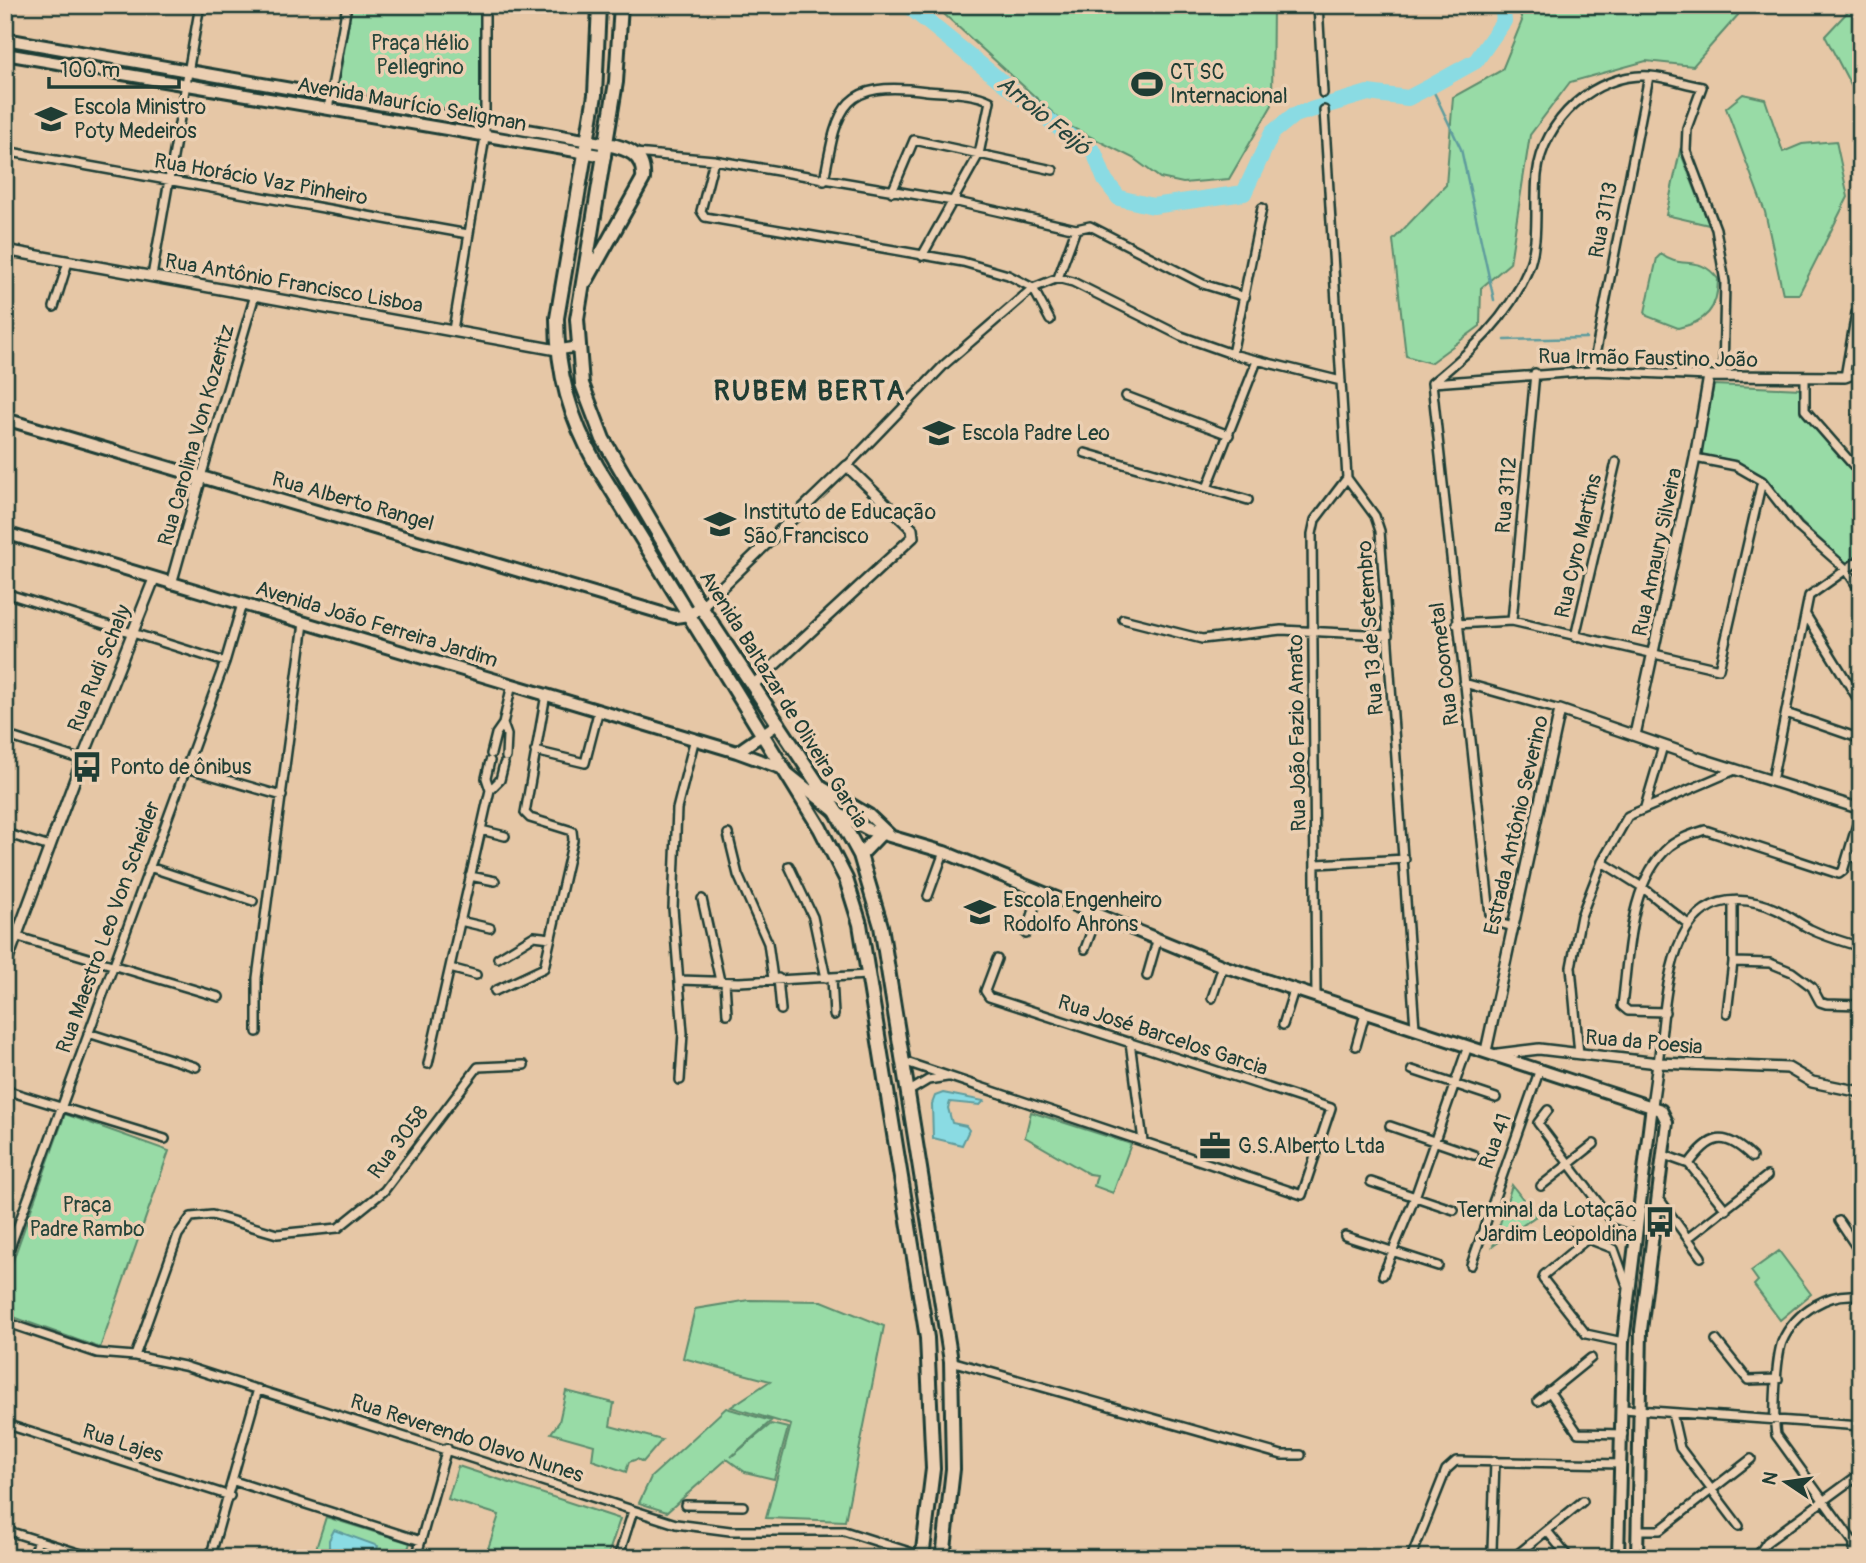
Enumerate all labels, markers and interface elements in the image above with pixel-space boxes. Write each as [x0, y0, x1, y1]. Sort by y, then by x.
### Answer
park label: Praça Hélio Pellegrino [371, 30, 469, 81]
scale bar [49, 46, 178, 90]
text: 100 m [60, 57, 120, 84]
place label: CT SC Internacional [1170, 59, 1288, 110]
sports icon: CT SC Internacional [1130, 67, 1164, 101]
water label: Arroio Feijó [991, 69, 1097, 163]
street label: Avenida Maurício Seligman [295, 71, 529, 138]
place label: Escola Ministro Poty Medeiros [74, 94, 206, 145]
school or university icon: Escola Ministro Poty Medeiros [34, 102, 68, 136]
street label: Rua Horácio Vaz Pinheiro [152, 147, 370, 212]
street label: Rua 3113 [1583, 180, 1624, 260]
street label: Rua Antônio Francisco Lisboa [163, 247, 425, 319]
street label: Rua Carolina Von Kozeritz [152, 321, 241, 549]
street label: Rua Irmão Faustino João [1538, 343, 1758, 374]
district label: RUBEM BERTA [714, 374, 906, 409]
school or university icon: Escola Padre Leo [922, 416, 956, 450]
place label: Escola Padre Leo [962, 420, 1110, 447]
street label: Rua 3112 [1490, 456, 1523, 535]
street label: Rua Alberto Rangel [269, 465, 437, 538]
street label: Rua Amaury Silveira [1626, 465, 1689, 639]
street label: Rua Cyro Martins [1549, 471, 1608, 621]
place label: Instituto de Educação São Francisco [743, 499, 936, 550]
school or university icon: Instituto de Educação São Francisco [703, 507, 737, 541]
street label: Rua 13 de Setembro [1351, 540, 1390, 716]
street label: Avenida Baltazar de Oliveira Garcia [693, 566, 874, 833]
street label: Avenida João Ferreira Jardim [252, 575, 501, 674]
street label: Rua Rudi Schaly [62, 601, 137, 736]
street label: Rua Coometal [1424, 601, 1465, 727]
street label: Rua João Fazio Amato [1282, 634, 1313, 832]
street label: Estrada Antônio Severino [1478, 713, 1555, 937]
bus stop icon: Ponto de ônibus [70, 750, 104, 784]
place label: Ponto de ônibus [110, 754, 252, 781]
street label: Rua Maestro Leo Von Scheider [50, 797, 167, 1057]
place label: Escola Engenheiro Rodolfo Ahrons [1003, 887, 1162, 938]
school or university icon: Escola Engenheiro Rodolfo Ahrons [963, 895, 997, 929]
street label: Rua José Barcelos Garcia [1054, 989, 1271, 1082]
street label: Rua da Poesia [1584, 1024, 1704, 1061]
street label: Rua 3058 [362, 1100, 435, 1184]
street label: Rua 41 [1473, 1110, 1518, 1173]
office icon: G.S.Alberto Ltda [1198, 1129, 1232, 1163]
place label: G.S.Alberto Ltda [1238, 1133, 1385, 1160]
park label: Praça Padre Rambo [30, 1192, 144, 1243]
place label: Terminal da Lotação Jardim Leopoldina [1456, 1197, 1637, 1248]
bus stop icon: Terminal da Lotação Jardim Leopoldina [1643, 1205, 1677, 1239]
street label: Rua Reverendo Olavo Nunes [347, 1388, 587, 1489]
street label: Rua Lajes [79, 1418, 167, 1469]
north arrow [1750, 1448, 1820, 1518]
text: N [1757, 1469, 1784, 1487]

